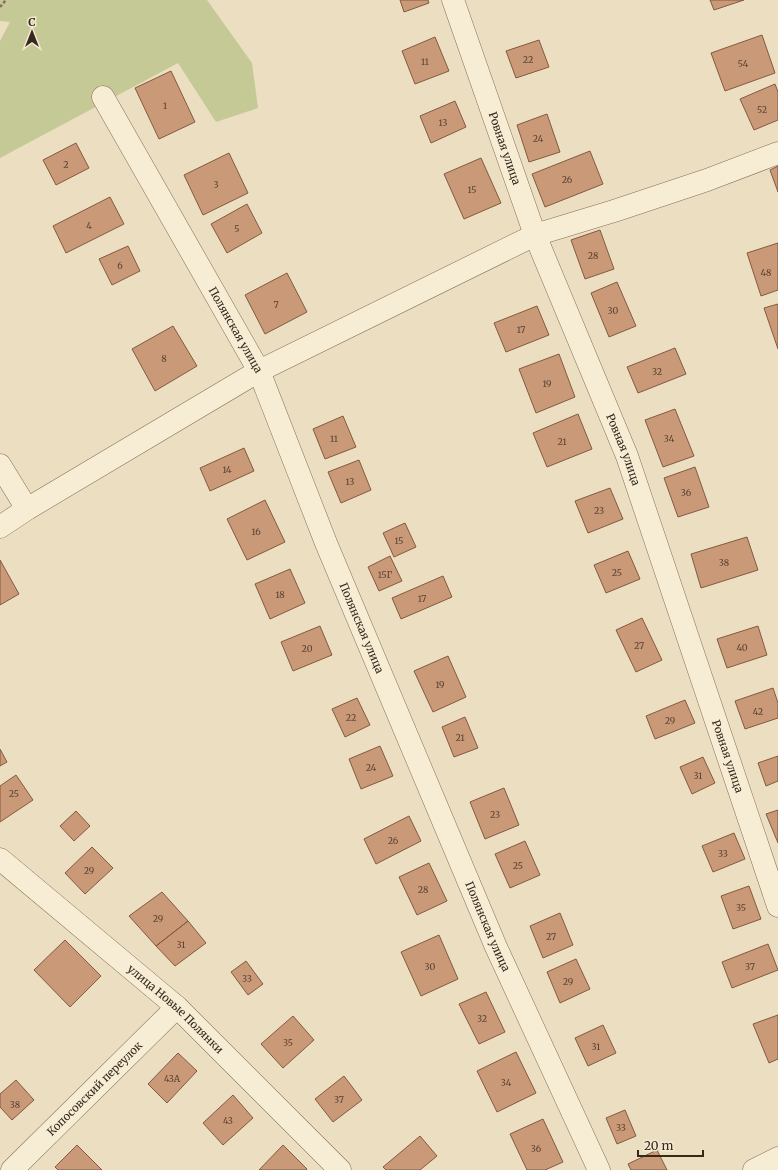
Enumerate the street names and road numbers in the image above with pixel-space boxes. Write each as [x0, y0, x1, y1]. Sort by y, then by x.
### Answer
street label: Ровная улица [486, 110, 524, 187]
street label: Полянская улица [206, 284, 266, 376]
street label: Ровная улица [603, 411, 643, 487]
street label: Полянская улица [336, 581, 387, 675]
street label: Ровная улица [709, 718, 747, 795]
street label: Полянская улица [462, 879, 513, 974]
street label: улица Новые Полянки [125, 962, 227, 1057]
street label: Копосовский переулок [44, 1038, 145, 1139]

